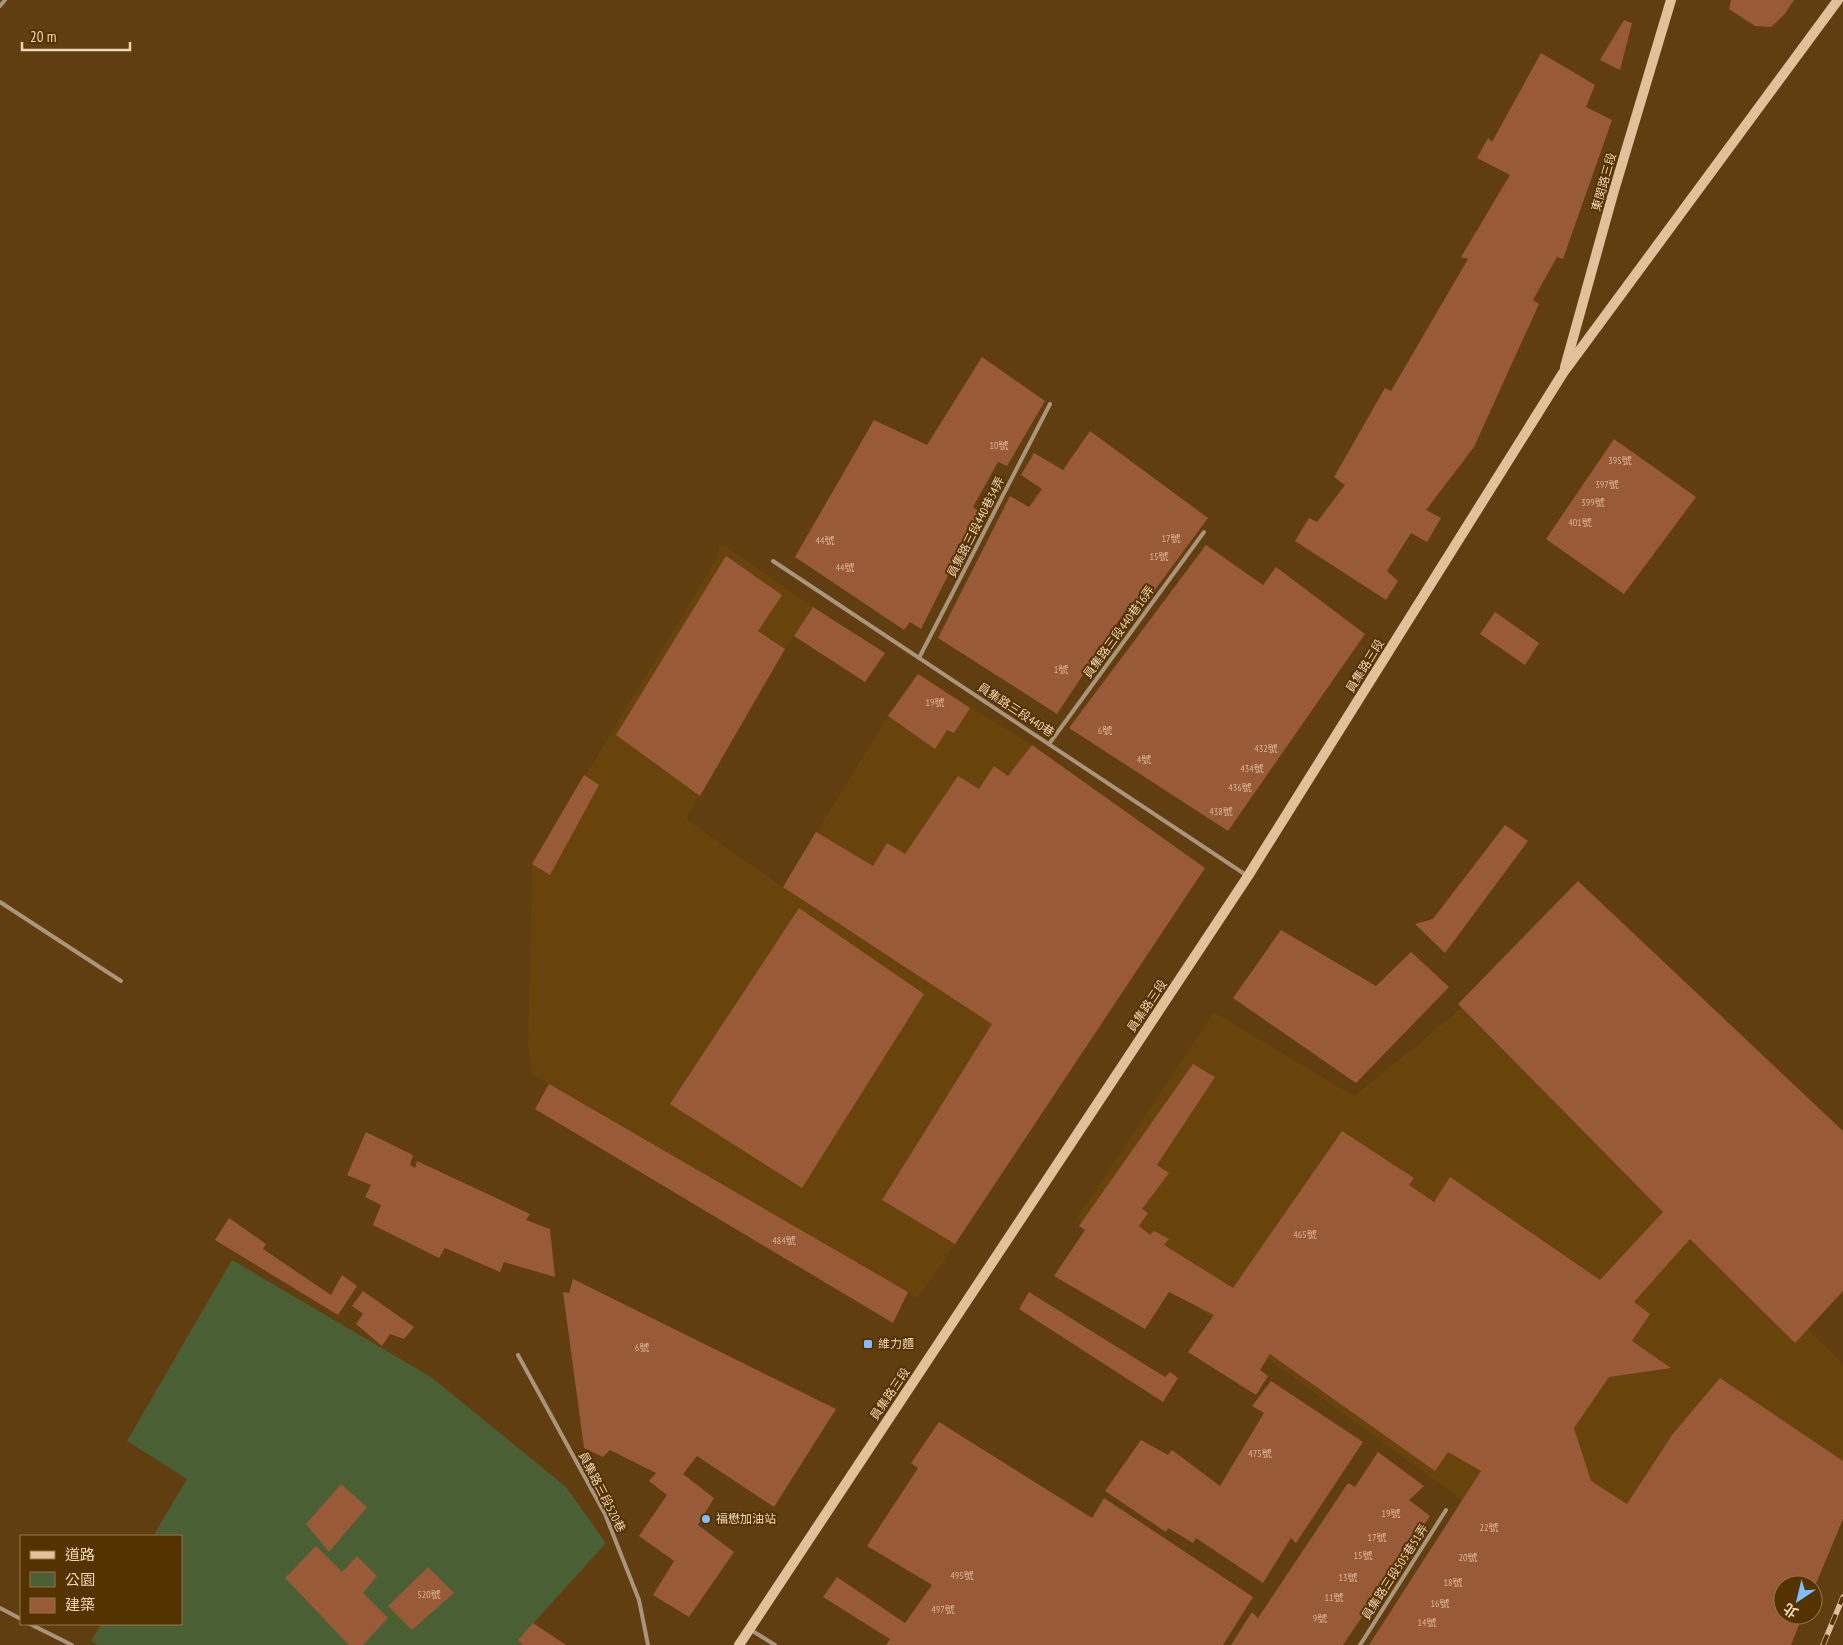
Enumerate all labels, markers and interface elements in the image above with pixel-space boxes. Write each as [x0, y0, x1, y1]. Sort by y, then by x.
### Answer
scale bar [22, 20, 130, 52]
text: 20 m [30, 27, 56, 46]
street label: 東閔路三段 [1588, 151, 1619, 213]
house number: 10號 [990, 439, 1009, 452]
house number: 395號 [1608, 454, 1632, 467]
street label: 員集路三段440巷34弄 [944, 474, 1007, 580]
house number: 397號 [1595, 478, 1619, 491]
house number: 399號 [1581, 496, 1605, 509]
house number: 401號 [1568, 516, 1592, 529]
house number: 17號 [1162, 532, 1181, 545]
house number: 44號 [816, 534, 835, 547]
house number: 15號 [1150, 550, 1169, 563]
house number: 44號 [836, 561, 855, 574]
street label: 員集路三段440巷16弄 [1080, 582, 1157, 681]
street label: 員集路三段 [1342, 636, 1387, 695]
house number: 1號 [1054, 663, 1068, 676]
street label: 員集路三段440巷 [975, 679, 1057, 740]
house number: 19號 [926, 696, 945, 709]
house number: 6號 [1098, 724, 1112, 737]
house number: 432號 [1254, 742, 1278, 755]
house number: 4號 [1137, 753, 1151, 766]
house number: 434號 [1240, 762, 1264, 775]
house number: 436號 [1228, 781, 1252, 794]
house number: 438號 [1209, 805, 1233, 818]
street label: 員集路三段 [1124, 977, 1170, 1035]
house number: 465號 [1293, 1228, 1317, 1241]
house number: 484號 [772, 1234, 796, 1247]
place label: 維力麵 [878, 1336, 914, 1351]
marker: 維力麵 [862, 1338, 874, 1350]
house number: 6號 [635, 1341, 649, 1354]
street label: 員集路三段 [867, 1365, 913, 1423]
house number: 475號 [1248, 1447, 1272, 1460]
street label: 員集路三段520巷 [576, 1449, 629, 1534]
house number: 19號 [1382, 1507, 1401, 1520]
place label: 福懋加油站 [716, 1511, 776, 1526]
marker: 福懋加油站 [700, 1513, 712, 1525]
street label: 員集路三段505巷51弄 [1358, 1521, 1431, 1622]
house number: 22號 [1480, 1521, 1499, 1534]
house number: 17號 [1368, 1531, 1387, 1544]
legend [20, 1535, 182, 1625]
text: 道路 [65, 1545, 95, 1564]
house number: 15號 [1354, 1549, 1373, 1562]
house number: 20號 [1459, 1551, 1478, 1564]
house number: 495號 [950, 1569, 974, 1582]
text: 公園 [65, 1570, 95, 1589]
house number: 13號 [1339, 1571, 1358, 1584]
north arrow [1773, 1575, 1823, 1625]
house number: 18號 [1444, 1576, 1463, 1589]
house number: 520號 [417, 1588, 441, 1601]
house number: 11號 [1325, 1591, 1344, 1604]
text: 建築 [65, 1595, 95, 1614]
house number: 16號 [1431, 1597, 1450, 1610]
text: 北 [1780, 1599, 1801, 1622]
house number: 497號 [931, 1603, 955, 1616]
house number: 9號 [1313, 1612, 1327, 1625]
house number: 14號 [1418, 1616, 1437, 1629]

